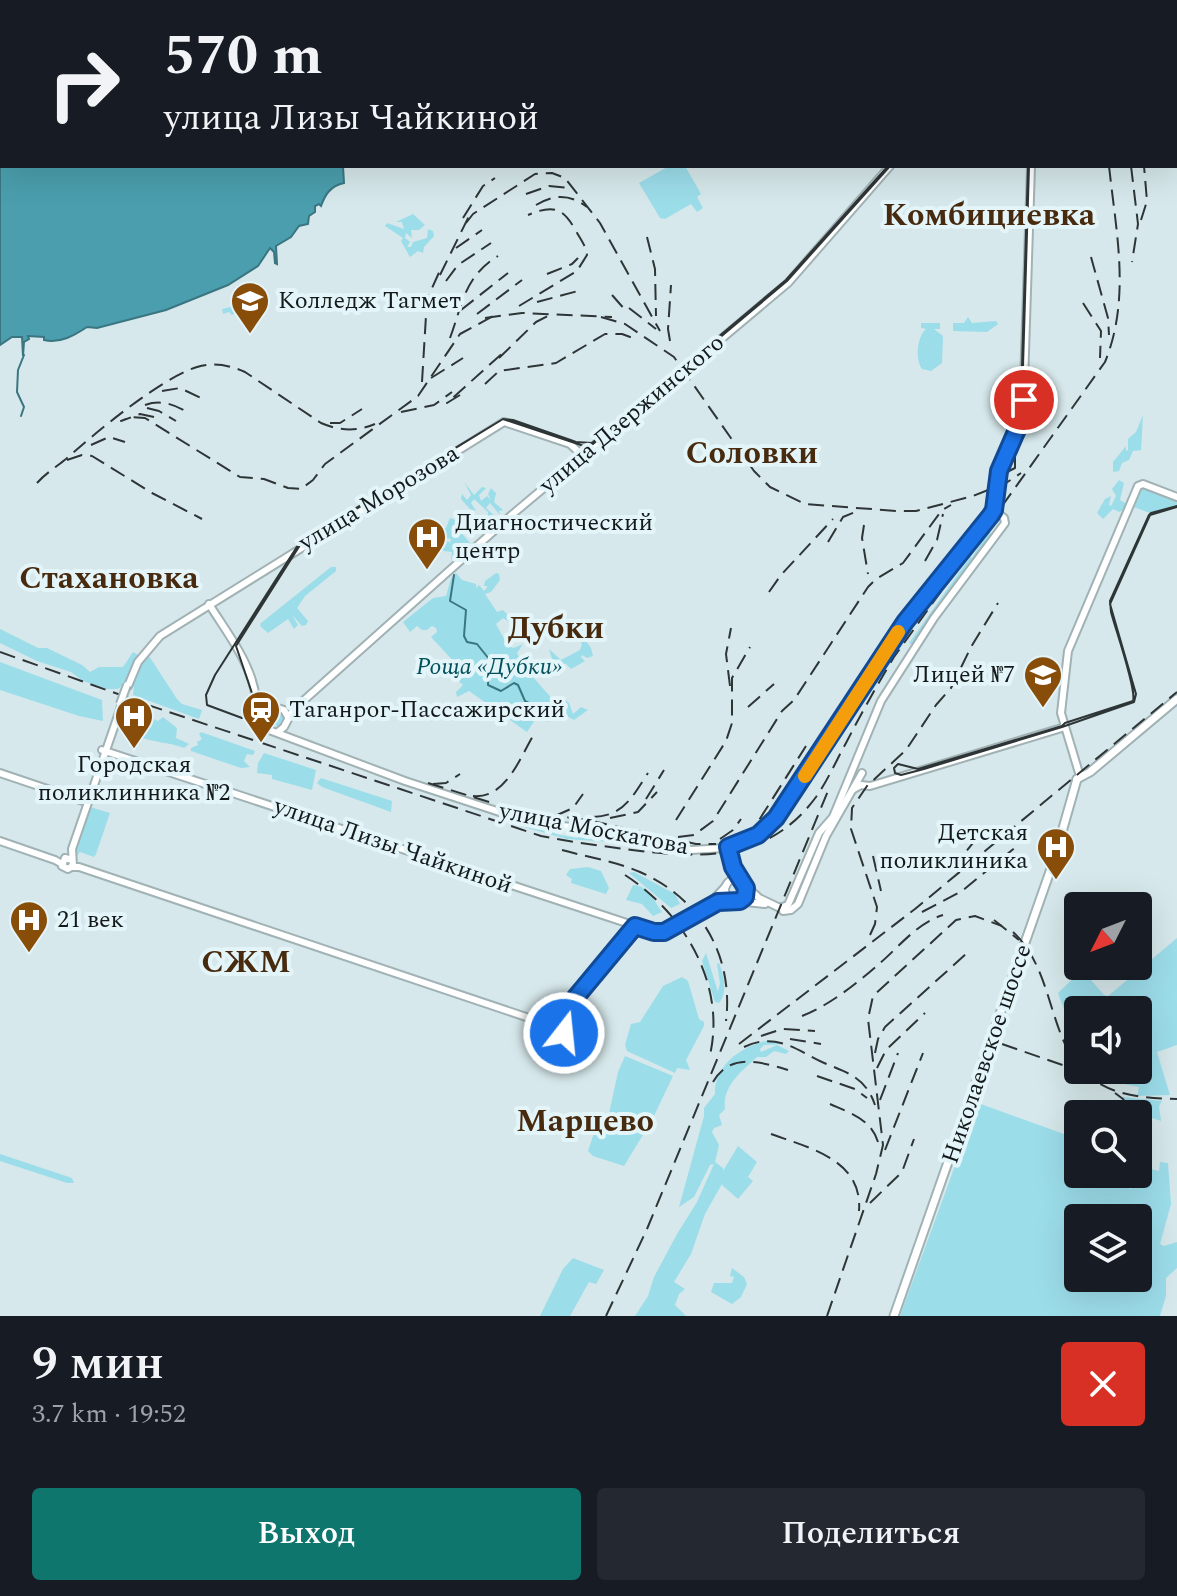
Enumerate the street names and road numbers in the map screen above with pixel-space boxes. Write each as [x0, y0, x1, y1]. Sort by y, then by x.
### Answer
street label: улица Дзержинского [531, 326, 733, 503]
street label: улица Морозова [291, 436, 466, 561]
street label: улица Лизы Чайкиной [268, 788, 517, 904]
street label: улица Москатова [495, 793, 692, 865]
street label: Николаевское шоссе [933, 939, 1041, 1169]

